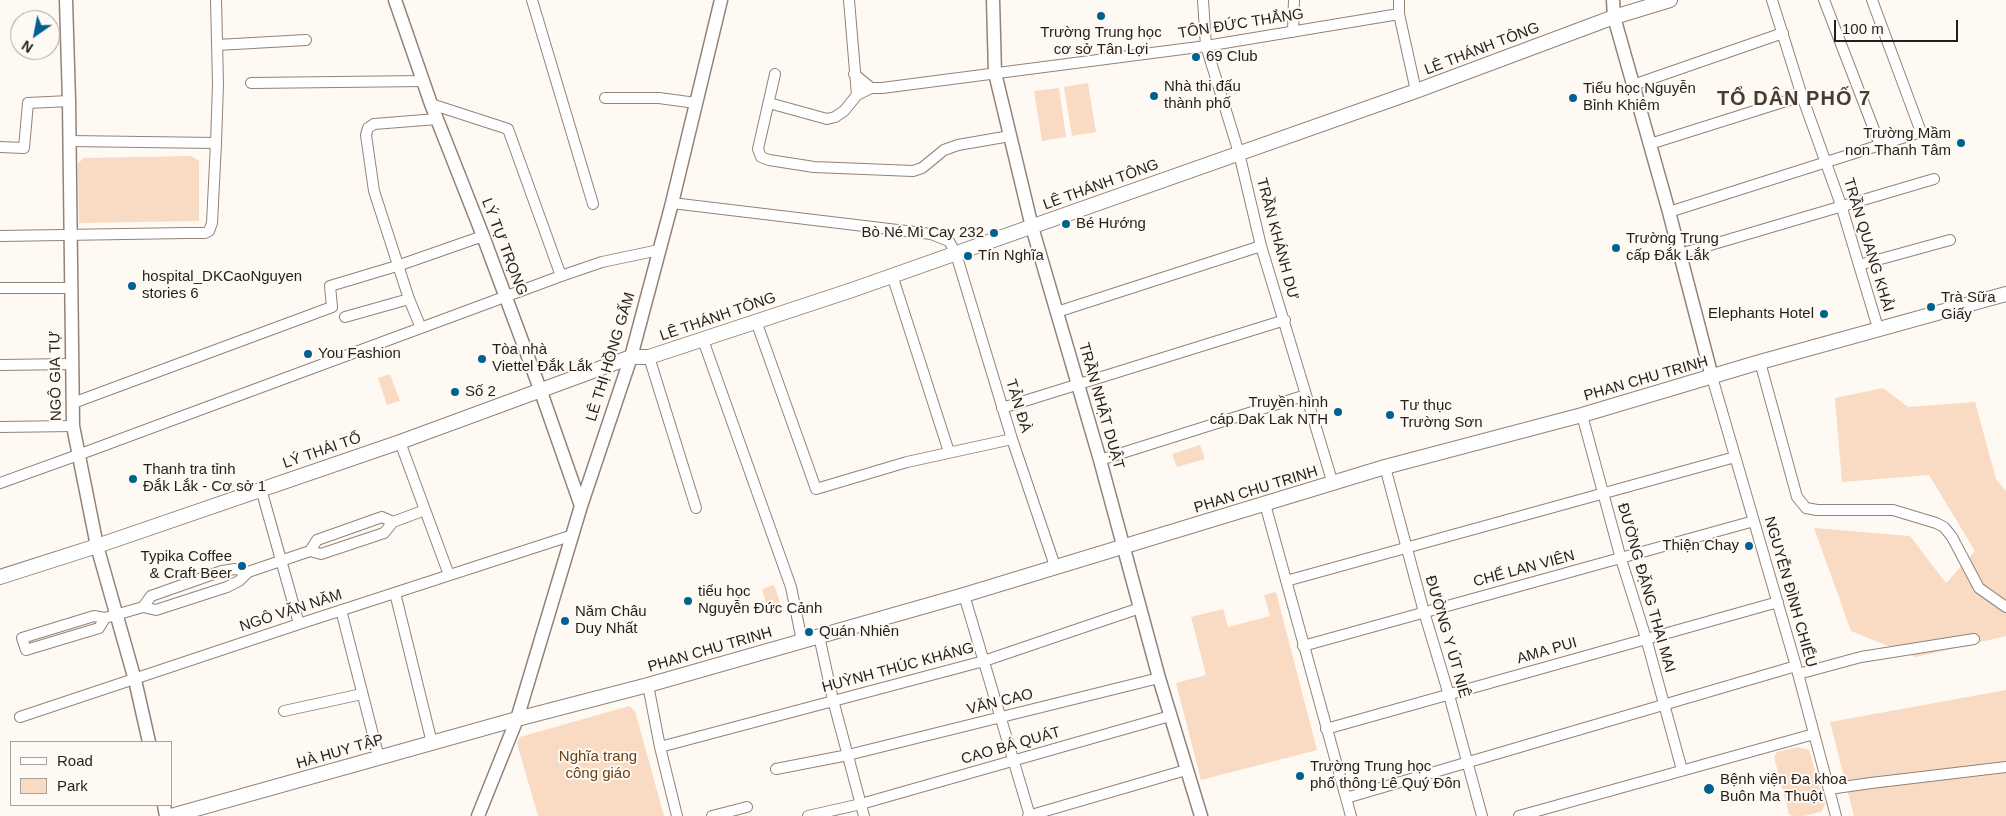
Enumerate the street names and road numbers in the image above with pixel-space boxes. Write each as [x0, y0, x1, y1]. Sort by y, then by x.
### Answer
street label: TÔN ĐỨC THẮNG [1177, 5, 1305, 43]
street label: LÊ THÁNH TÔNG [1422, 19, 1542, 79]
street label: LÊ THÁNH TÔNG [1041, 156, 1161, 214]
street label: TRẦN KHÁNH DƯ [1252, 176, 1302, 302]
street label: TRẦN QUANG KHẢI [1839, 176, 1897, 314]
street label: LÝ TỰ TRỌNG [477, 196, 531, 298]
street label: LÊ THÁNH TÔNG [658, 289, 778, 345]
street label: LÊ THỊ HỒNG GẤM [583, 290, 639, 424]
street label: NGÔ GIA TỰ [46, 331, 66, 421]
street label: TRẦN NHẬT DUẬT [1074, 341, 1128, 471]
street label: PHAN CHU TRINH [1582, 353, 1710, 405]
street label: TẢN ĐÀ [1001, 377, 1035, 435]
street label: LÝ THÁI TỔ [280, 429, 364, 473]
street label: PHAN CHU TRINH [1192, 463, 1320, 517]
street label: ĐƯỜNG ĐẶNG THAI MAI [1613, 501, 1679, 675]
street label: NGUYỄN ĐÌNH CHIỂU [1760, 515, 1820, 669]
street label: CHẾ LAN VIÊN [1471, 547, 1577, 591]
street label: ĐƯỜNG Y ÚT NIÊ [1421, 574, 1473, 700]
street label: NGÔ VĂN NĂM [237, 586, 345, 636]
street label: PHAN CHU TRINH [646, 624, 774, 676]
street label: AMA PUI [1515, 634, 1579, 668]
street label: HUỲNH THÚC KHÁNG [820, 639, 976, 697]
street label: VĂN CAO [965, 685, 1035, 719]
street label: CAO BÁ QUÁT [959, 723, 1063, 769]
street label: HÀ HUY TẬP [294, 731, 386, 773]

